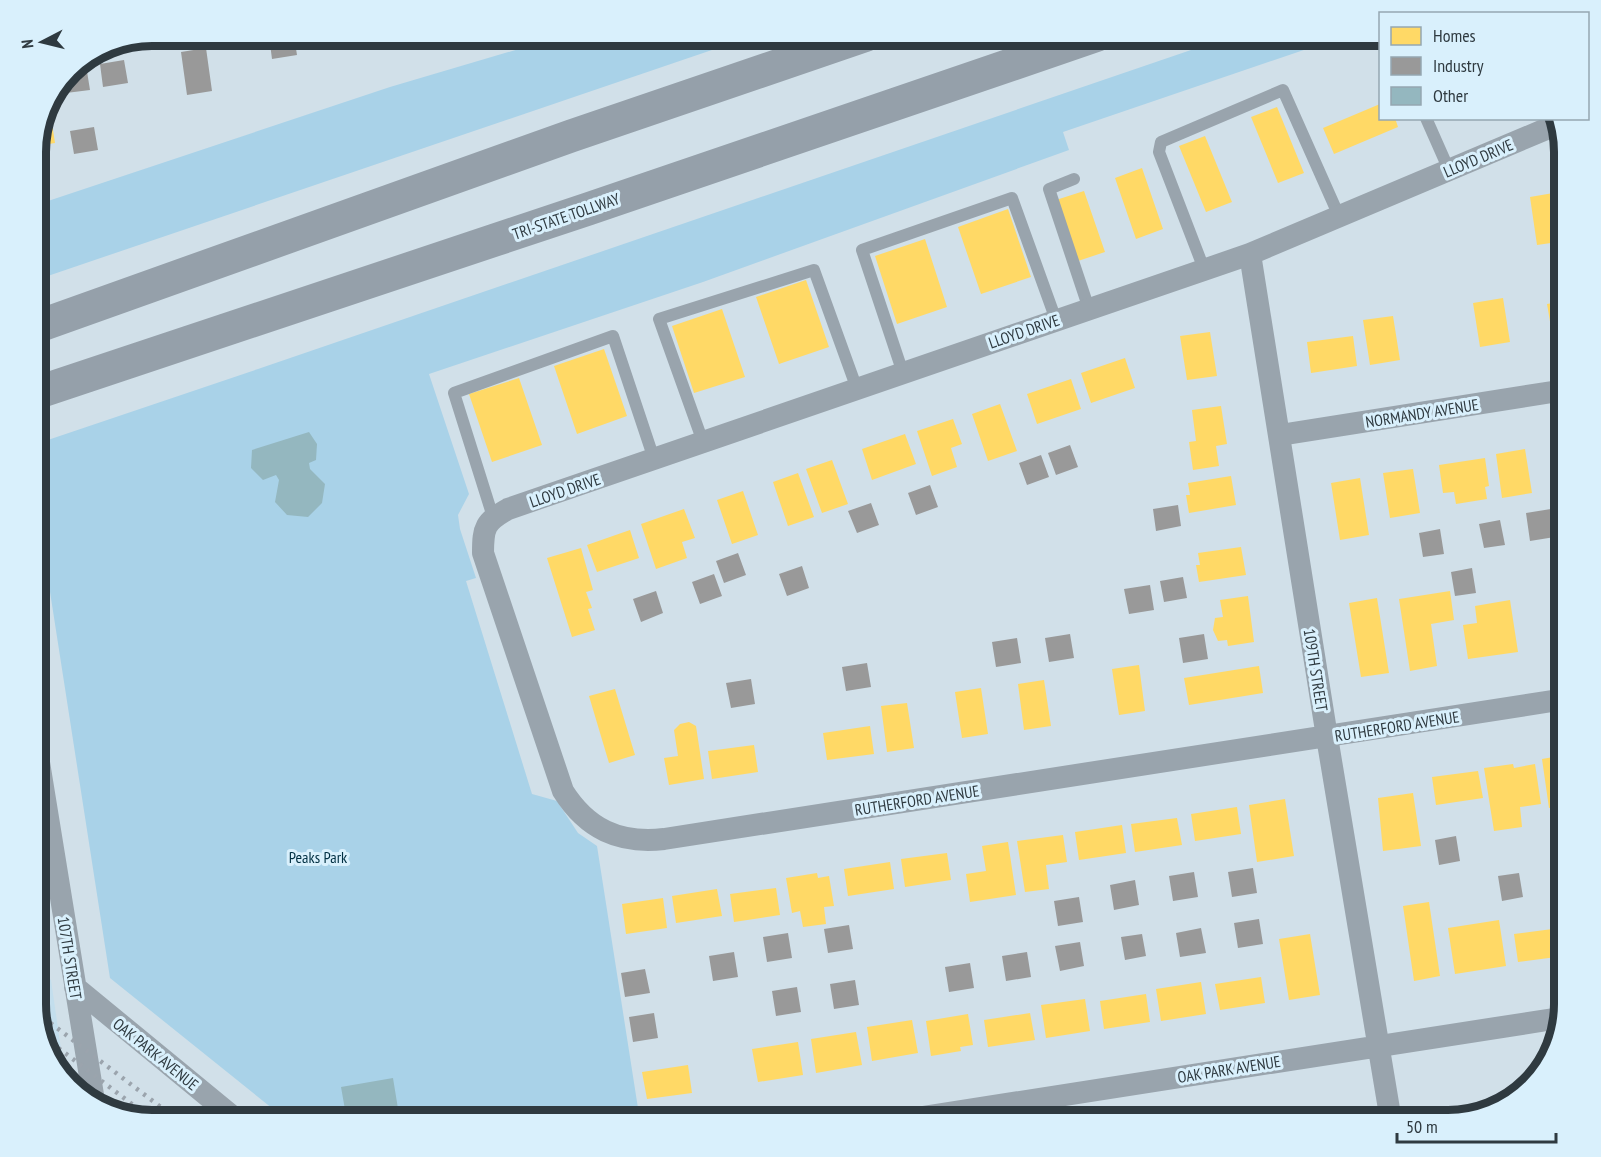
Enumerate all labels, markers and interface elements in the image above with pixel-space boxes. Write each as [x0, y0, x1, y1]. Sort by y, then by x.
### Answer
north arrow [12, 12, 72, 72]
legend [1379, 12, 1589, 120]
text: Homes [1433, 24, 1476, 47]
text: N [17, 38, 38, 49]
text: Industry [1433, 54, 1484, 77]
text: Other [1433, 84, 1468, 107]
street label: LLOYD DRIVE [1440, 134, 1516, 182]
street label: TRI-STATE TOLLWAY [510, 188, 623, 244]
street label: LLOYD DRIVE [986, 309, 1062, 352]
street label: NORMANDY AVENUE [1364, 394, 1480, 432]
street label: LLOYD DRIVE [527, 468, 603, 511]
street label: 109TH STREET [1300, 627, 1332, 713]
street label: RUTHERFORD AVENUE [1333, 706, 1461, 746]
street label: RUTHERFORD AVENUE [853, 780, 981, 820]
park label: Peaks Park [289, 847, 348, 867]
street label: 107TH STREET [54, 915, 86, 1001]
street label: OAK PARK AVENUE [109, 1013, 203, 1095]
street label: OAK PARK AVENUE [1176, 1051, 1282, 1087]
scale bar [1397, 1106, 1556, 1144]
text: 50 m [1406, 1115, 1438, 1138]

